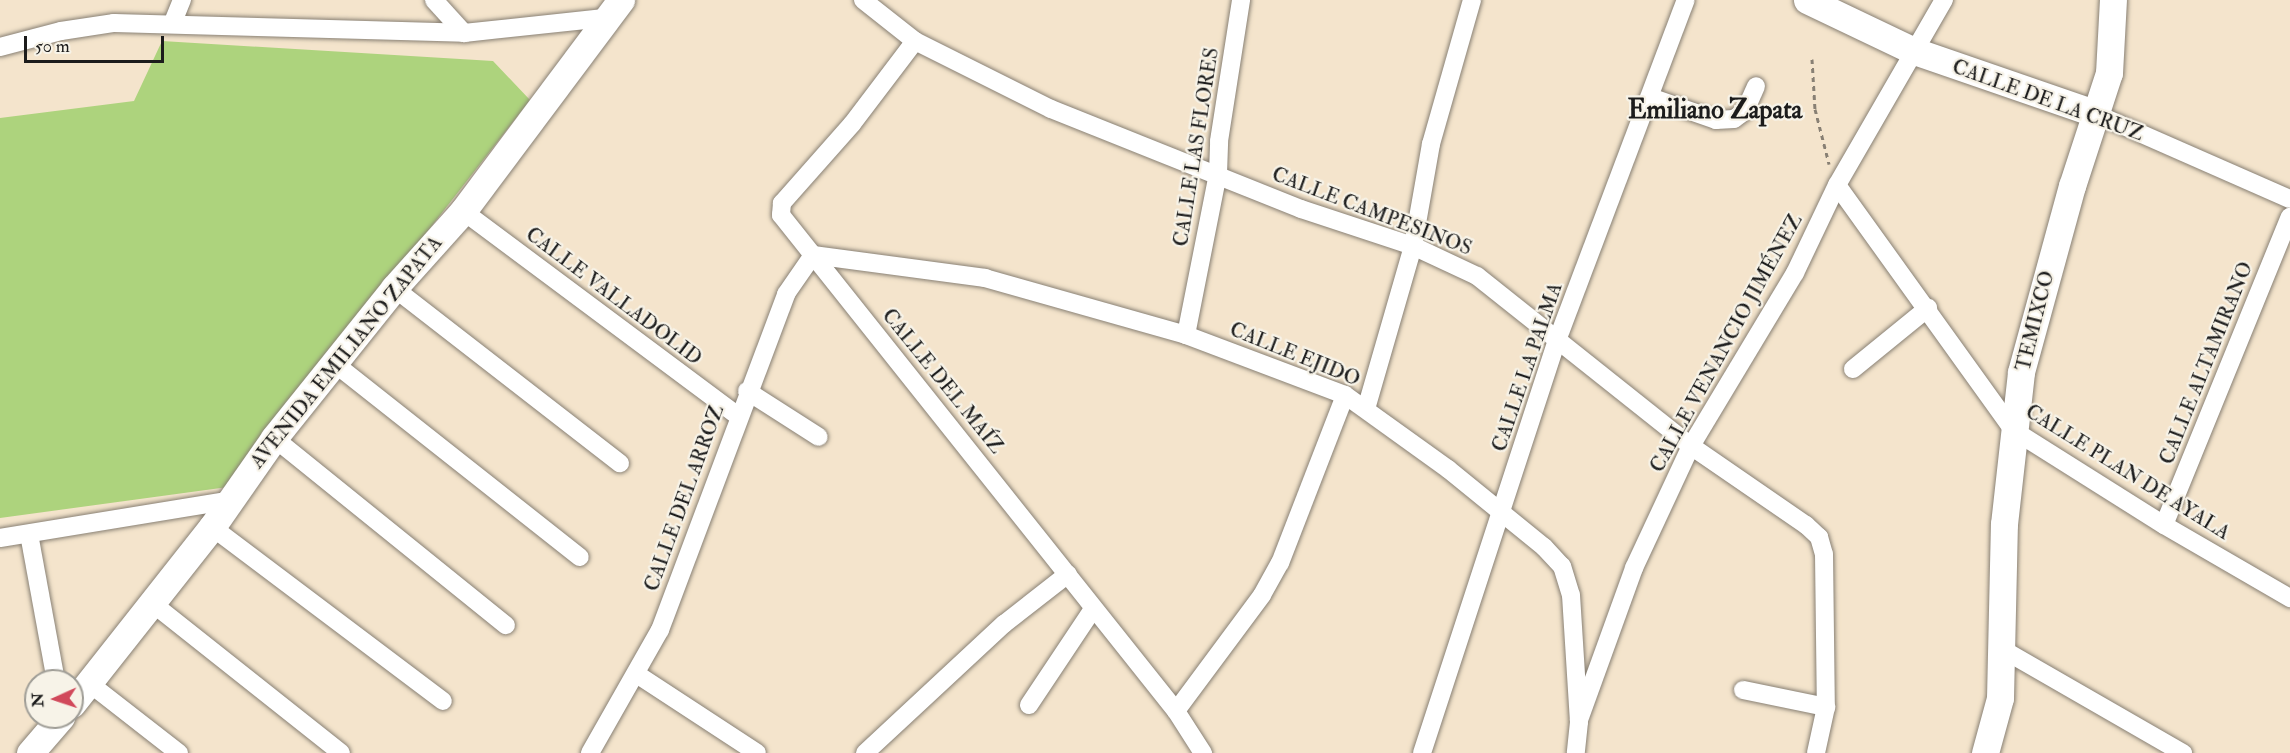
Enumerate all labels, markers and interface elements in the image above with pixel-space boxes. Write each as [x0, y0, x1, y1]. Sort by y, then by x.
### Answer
scale bar [27, 24, 166, 62]
text: 50 m [35, 35, 70, 58]
street label: CALLE LAS FLORES [1168, 46, 1224, 248]
street label: CALLE DE LA CRUZ [1949, 54, 2147, 146]
district label: Emiliano Zapata [1628, 95, 1802, 127]
street label: CALLE CAMPESINOS [1269, 162, 1475, 260]
street label: CALLE VENANCIO JIMÉNEZ [1645, 210, 1807, 476]
street label: CALLE VALLADOLID [521, 222, 707, 370]
street label: AVENIDA EMILIANO ZAPATA [245, 231, 447, 473]
street label: CALLE ALTAMIRANO [2154, 258, 2258, 468]
street label: TEMIXCO [2011, 268, 2059, 374]
street label: CALLE LA PALMA [1487, 279, 1567, 455]
street label: CALLE DEL MAÍZ [877, 304, 1009, 458]
street label: CALLE EJIDO [1226, 317, 1364, 391]
street label: CALLE PLAN DE AYALA [2021, 399, 2235, 545]
street label: CALLE DEL ARROZ [639, 402, 729, 594]
north arrow [24, 669, 84, 729]
text: N [28, 692, 48, 708]

